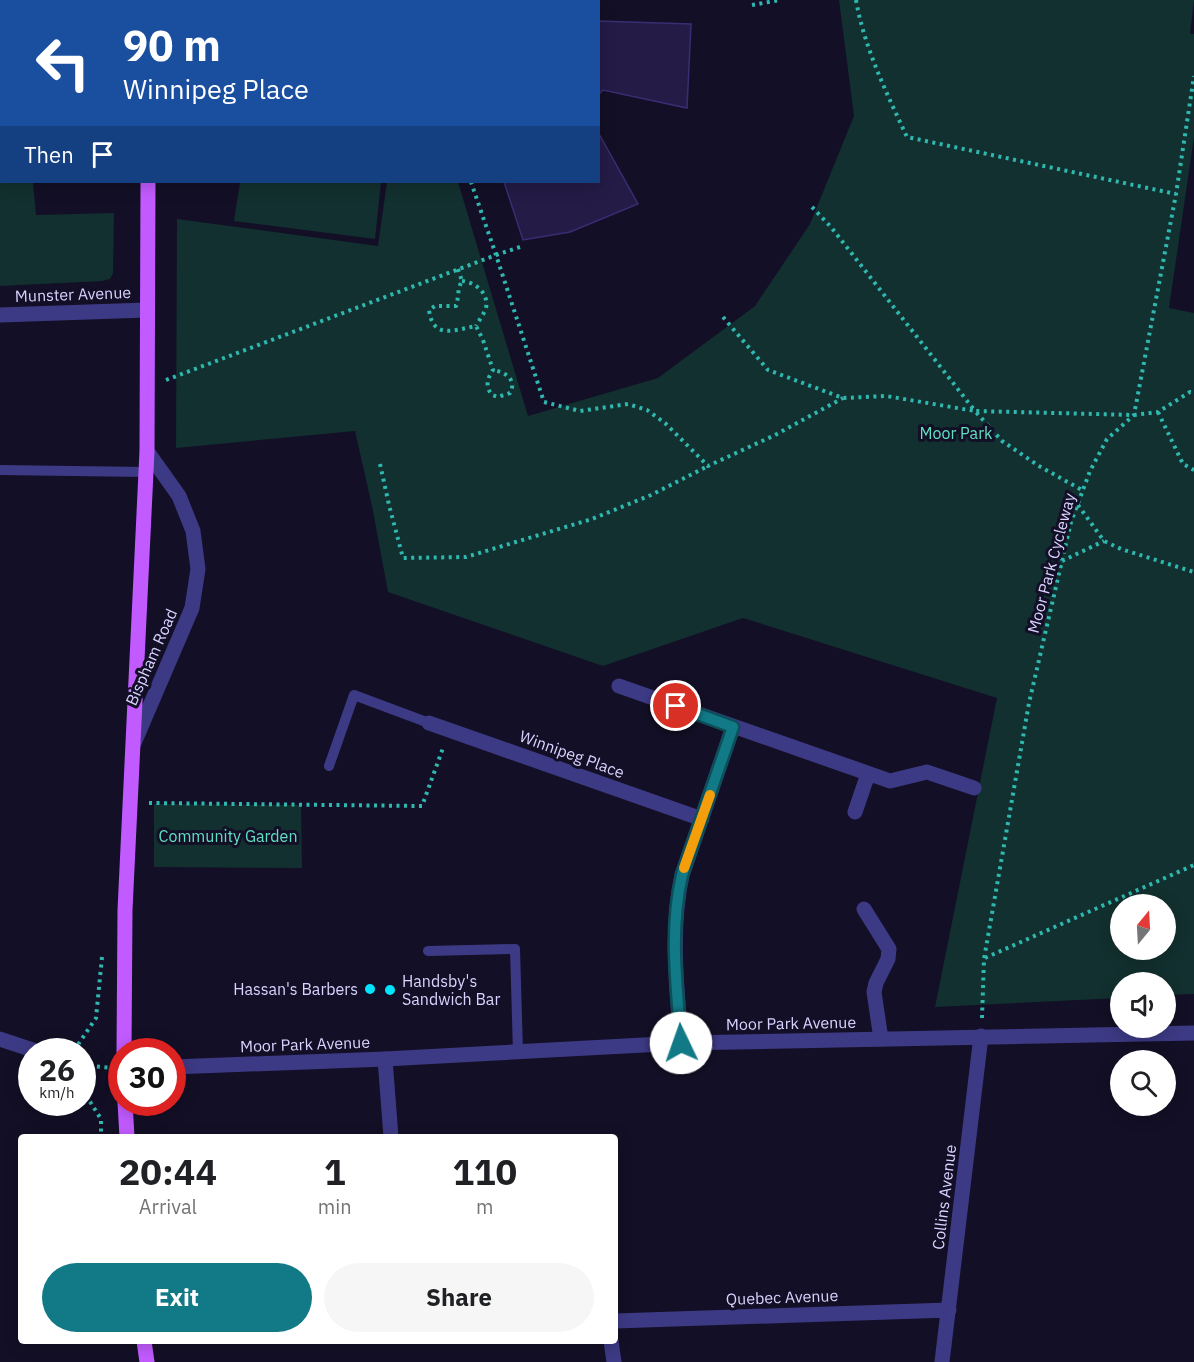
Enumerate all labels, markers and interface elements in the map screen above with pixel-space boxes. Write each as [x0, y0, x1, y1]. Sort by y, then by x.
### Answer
text: 90 m [123, 18, 221, 73]
icon: left [24, 24, 102, 102]
text: Winnipeg Place [123, 71, 309, 106]
icon: arrive [86, 138, 119, 171]
text: Then [24, 140, 74, 169]
street label: Munster Avenue [15, 282, 132, 306]
park label: Moor Park [920, 423, 993, 443]
street label: Moor Park Cycleway [1023, 491, 1079, 635]
street label: Bispham Road [121, 606, 181, 708]
pin [650, 680, 701, 731]
icon: arrive [659, 689, 692, 722]
street label: Winnipeg Place [517, 726, 627, 782]
park label: Community Garden [159, 826, 297, 846]
north arrow [1110, 894, 1176, 960]
map controls [1110, 894, 1176, 1116]
place label: Handsby's Sandwich Bar [402, 971, 500, 1009]
button: sound [1110, 972, 1176, 1038]
place label: Hassan's Barbers [233, 979, 358, 999]
marker: Hassan's Barbers [363, 982, 377, 996]
marker: Handsby's Sandwich Bar [383, 983, 397, 997]
position arrow [649, 1011, 713, 1075]
street label: Moor Park Avenue [726, 1012, 856, 1034]
street label: Moor Park Avenue [240, 1032, 371, 1056]
speed limit sign: 30 [108, 1038, 186, 1116]
text: 26 [39, 1050, 75, 1089]
button: search [1110, 1050, 1176, 1116]
text: km/h [39, 1083, 75, 1102]
street label: Collins Avenue [928, 1143, 960, 1251]
text: 20:44 [119, 1148, 217, 1195]
text: 1 [324, 1148, 346, 1195]
text: 110 [452, 1148, 517, 1195]
text: Arrival [139, 1193, 197, 1220]
text: min [318, 1193, 352, 1220]
text: m [476, 1193, 494, 1220]
button: Exit [42, 1263, 312, 1332]
button: Share [324, 1263, 594, 1332]
street label: Quebec Avenue [725, 1285, 839, 1309]

